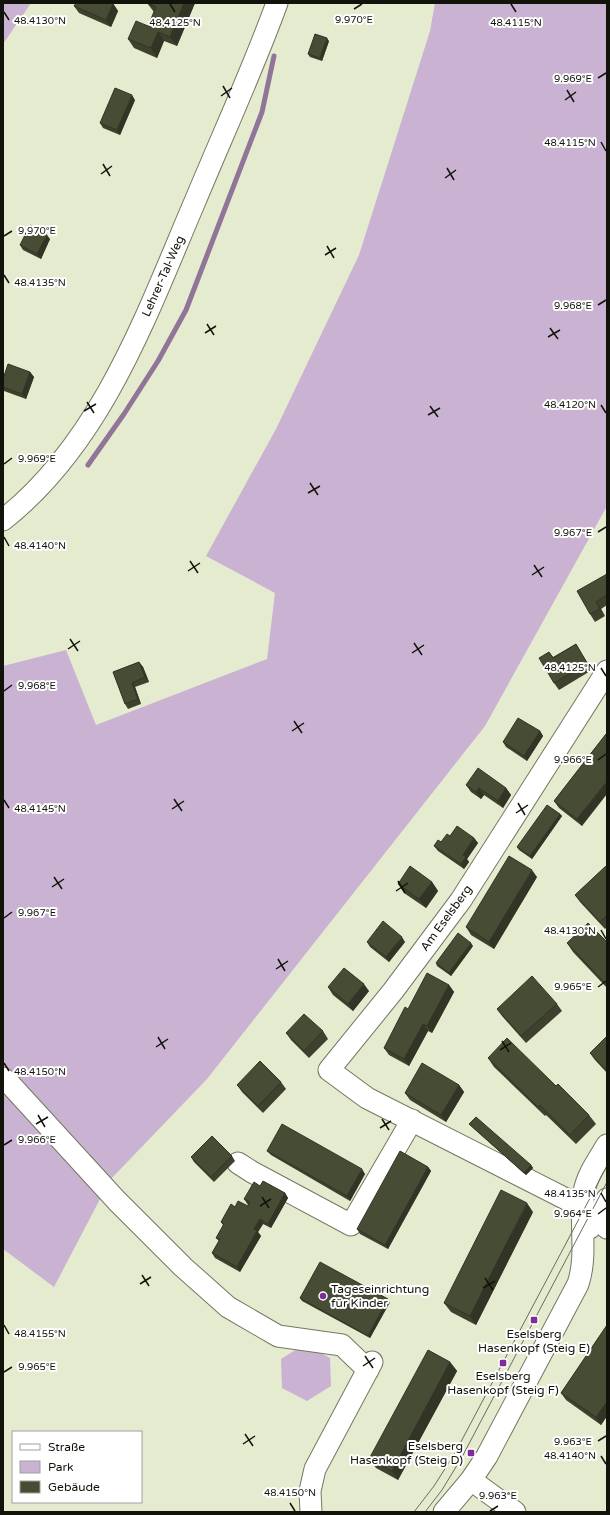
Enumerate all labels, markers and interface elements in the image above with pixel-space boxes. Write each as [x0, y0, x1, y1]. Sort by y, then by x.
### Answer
text: 9.970°E [335, 14, 373, 26]
text: 48.4130°N [14, 15, 66, 27]
text: 48.4125°N [149, 17, 201, 29]
text: 48.4115°N [490, 17, 542, 29]
text: 9.969°E [554, 73, 592, 85]
text: 48.4115°N [544, 137, 596, 149]
text: 9.970°E [18, 225, 56, 237]
street label: Lehrer-Tal-Weg [139, 233, 187, 319]
text: 48.4135°N [14, 277, 66, 289]
text: 9.968°E [554, 300, 592, 312]
text: 48.4120°N [544, 399, 596, 411]
text: 9.969°E [18, 453, 56, 465]
text: 9.967°E [554, 527, 592, 539]
text: 48.4140°N [14, 540, 66, 552]
text: 48.4125°N [544, 662, 596, 674]
text: 9.968°E [18, 680, 56, 692]
text: 9.966°E [554, 754, 592, 766]
text: 48.4145°N [14, 803, 66, 815]
street label: Am Eselsberg [417, 882, 475, 954]
text: 9.967°E [18, 907, 56, 919]
text: 48.4130°N [544, 925, 596, 937]
text: 9.965°E [554, 981, 592, 993]
text: 48.4150°N [14, 1066, 66, 1078]
text: 9.966°E [18, 1134, 56, 1146]
text: 48.4135°N [544, 1188, 596, 1200]
text: 9.964°E [554, 1208, 592, 1220]
place label: Tageseinrichtung für Kinder [331, 1282, 429, 1310]
marker: Tageseinrichtung für Kinder [318, 1291, 328, 1301]
marker: Eselsberg Hasenkopf (Steig E) [529, 1315, 539, 1325]
place label: Eselsberg Hasenkopf (Steig E) [478, 1327, 590, 1355]
text: 48.4155°N [14, 1328, 66, 1340]
marker: Eselsberg Hasenkopf (Steig F) [498, 1358, 508, 1368]
text: 9.965°E [18, 1361, 56, 1373]
place label: Eselsberg Hasenkopf (Steig F) [447, 1369, 559, 1397]
legend [12, 1431, 142, 1503]
text: 9.963°E [554, 1436, 592, 1448]
place label: Eselsberg Hasenkopf (Steig D) [350, 1439, 463, 1467]
text: Straße [48, 1440, 85, 1454]
marker: Eselsberg Hasenkopf (Steig D) [466, 1448, 476, 1458]
text: 48.4140°N [544, 1450, 596, 1462]
text: Park [48, 1460, 74, 1474]
text: Gebäude [48, 1480, 100, 1494]
text: 48.4150°N [264, 1487, 316, 1499]
text: 9.963°E [479, 1490, 517, 1502]

